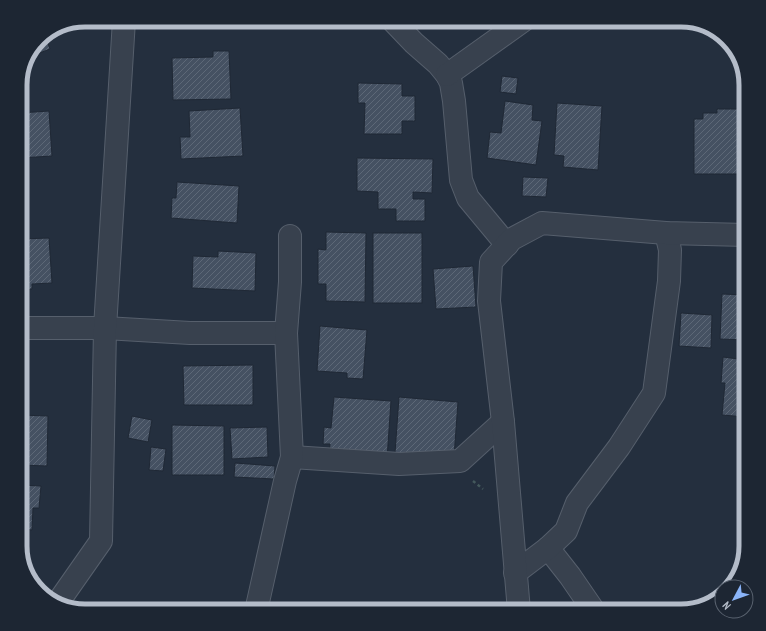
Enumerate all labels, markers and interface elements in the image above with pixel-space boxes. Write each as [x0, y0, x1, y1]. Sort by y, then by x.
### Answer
north arrow [714, 579, 754, 619]
text: N [719, 599, 734, 612]

